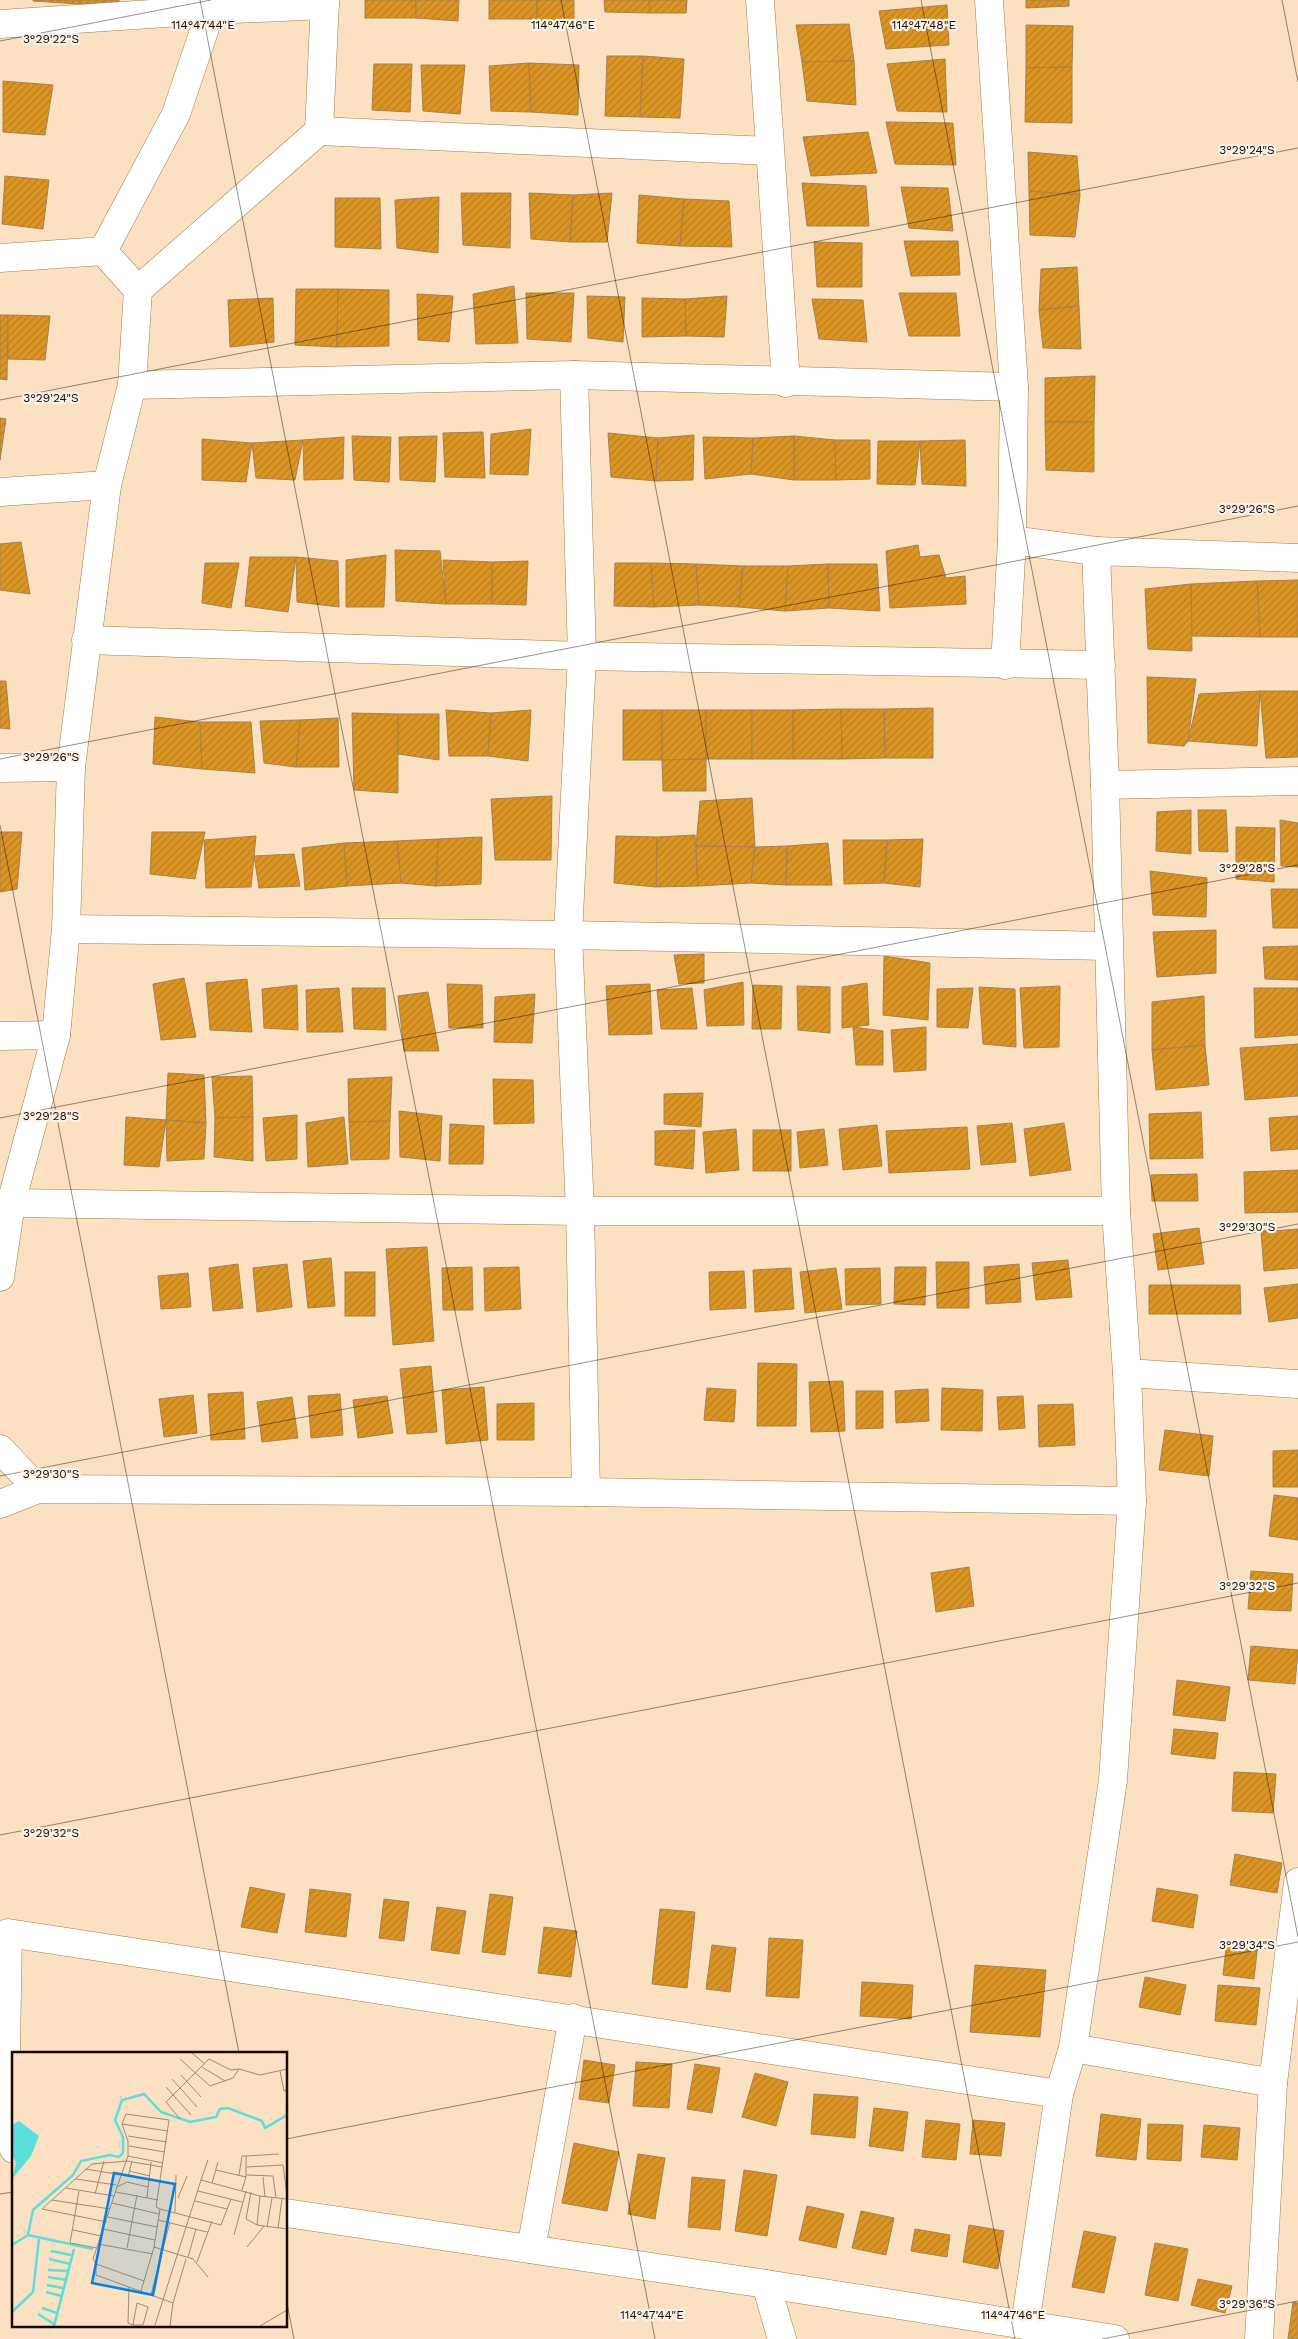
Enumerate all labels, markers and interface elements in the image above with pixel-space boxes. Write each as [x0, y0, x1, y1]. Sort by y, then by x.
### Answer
text: 114°47'44"E [171, 18, 235, 32]
text: 114°47'46"E [531, 18, 595, 32]
text: 114°47'48"E [892, 18, 956, 32]
text: 3°29'22"S [23, 32, 79, 46]
text: 3°29'24"S [1219, 143, 1275, 157]
text: 3°29'24"S [23, 391, 79, 405]
text: 3°29'26"S [1219, 502, 1275, 516]
text: 3°29'26"S [23, 750, 79, 764]
text: 3°29'28"S [1219, 861, 1275, 875]
text: 3°29'28"S [23, 1109, 79, 1123]
text: 3°29'30"S [1219, 1220, 1275, 1234]
text: 3°29'30"S [23, 1467, 79, 1481]
text: 3°29'32"S [1219, 1579, 1275, 1593]
text: 3°29'32"S [23, 1826, 79, 1840]
text: 3°29'34"S [1219, 1938, 1275, 1952]
inset map [12, 2052, 288, 2326]
text: 3°29'36"S [1219, 2297, 1275, 2311]
text: 114°47'44"E [620, 2308, 684, 2322]
text: 114°47'46"E [981, 2308, 1045, 2322]

